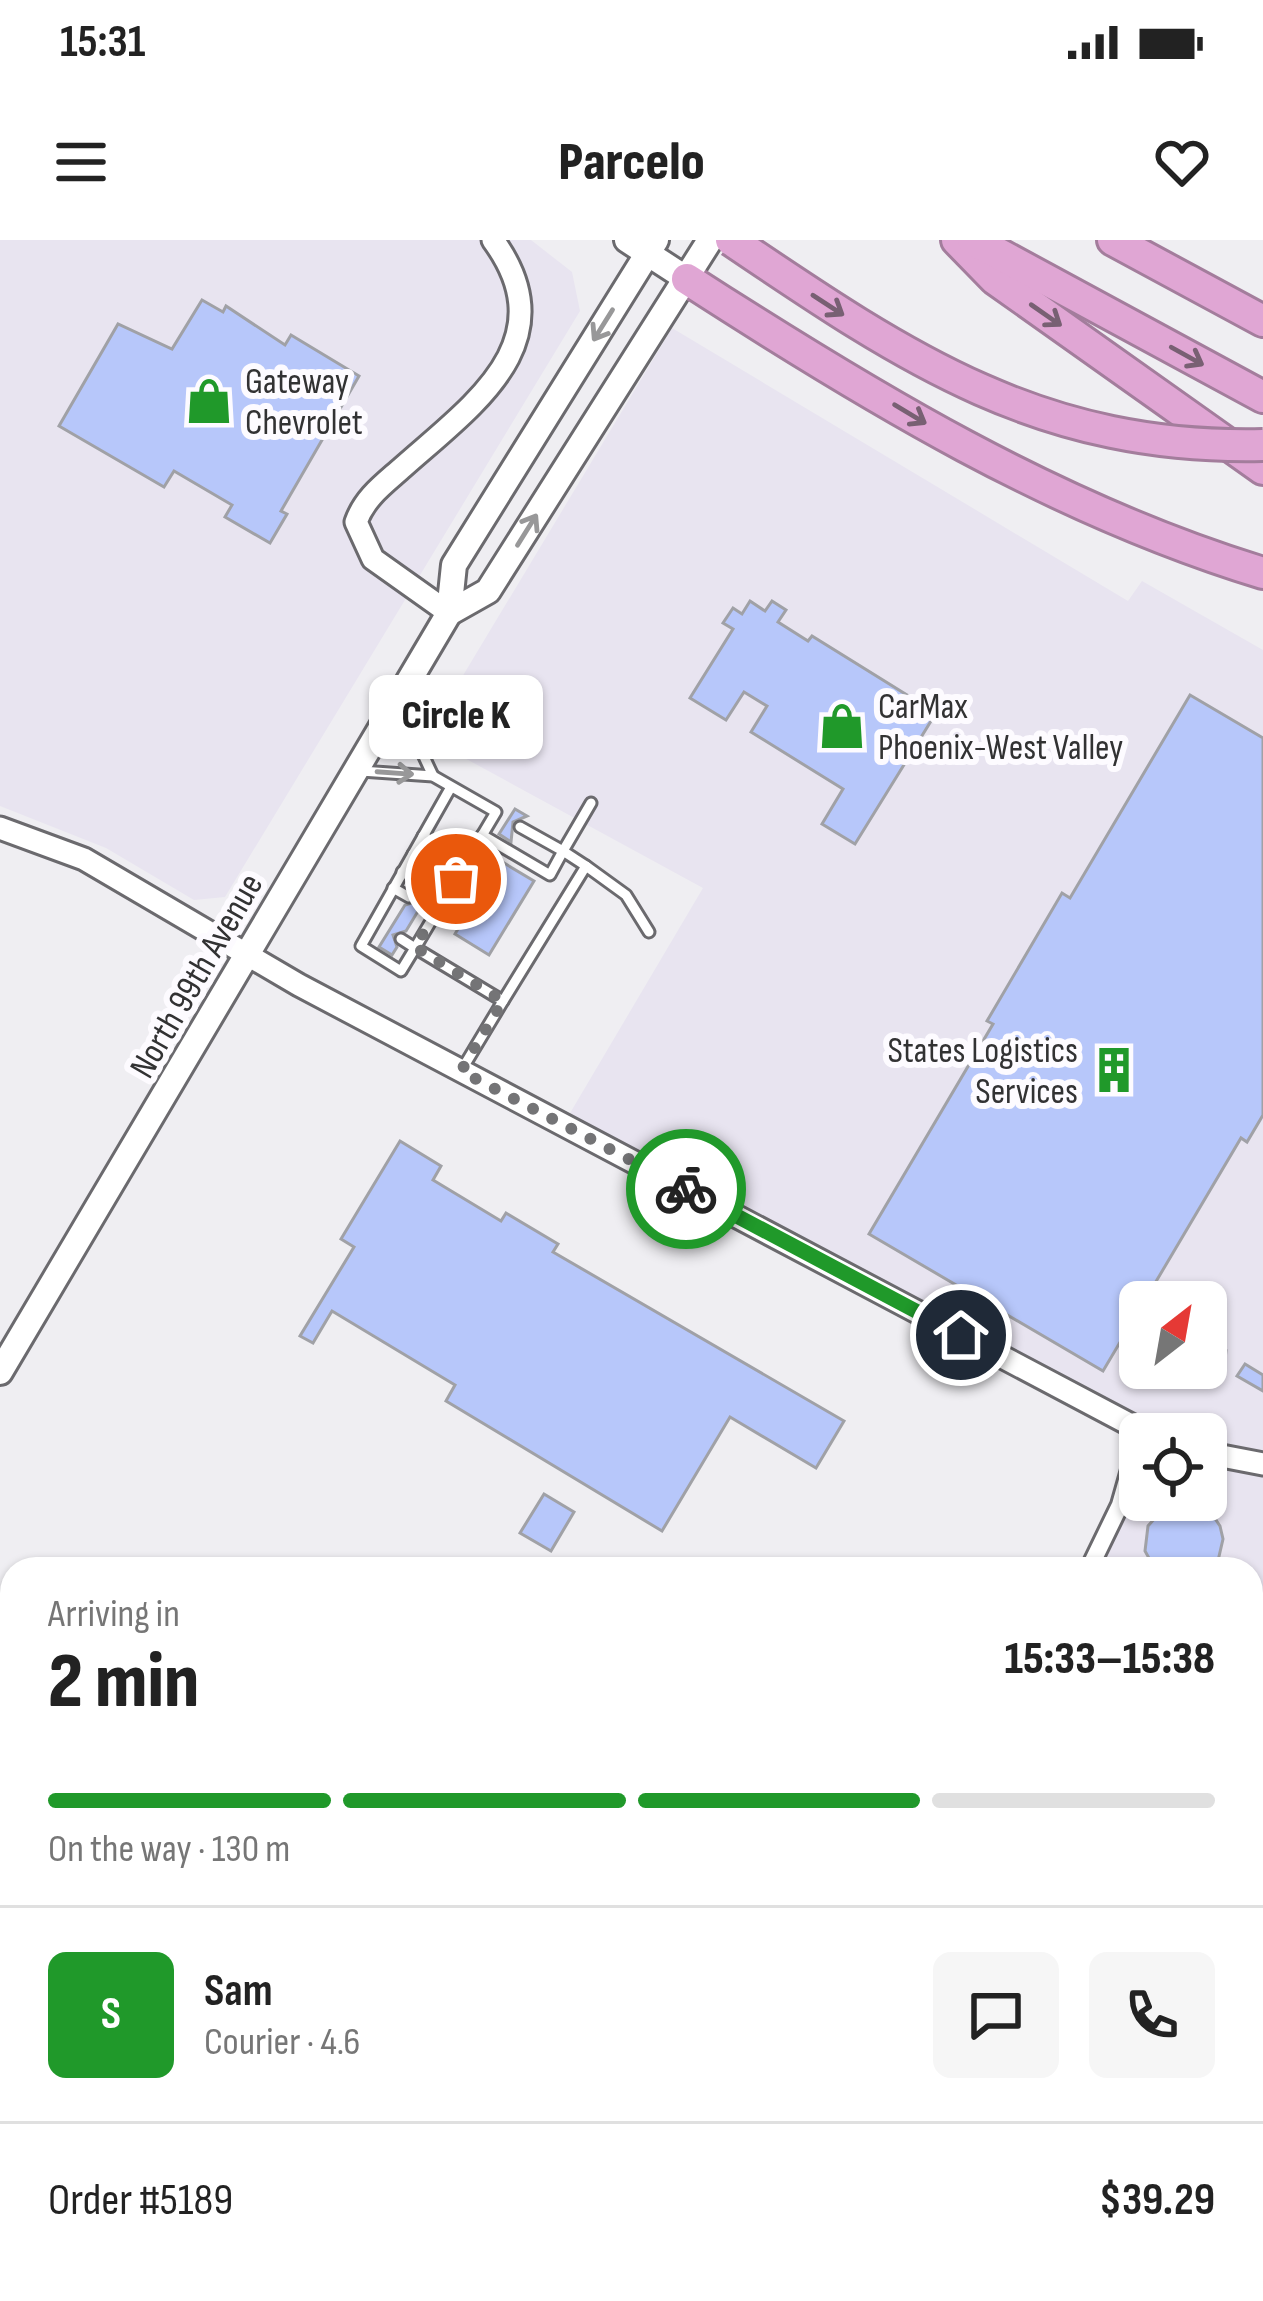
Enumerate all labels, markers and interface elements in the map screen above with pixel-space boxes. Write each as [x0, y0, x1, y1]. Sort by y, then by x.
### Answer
text: 15:31 [60, 15, 145, 70]
icon: menu [48, 129, 114, 195]
icon: heart [1149, 129, 1215, 195]
text: Parcelo [558, 130, 705, 195]
one-way arrow [811, 293, 845, 318]
one-way arrow [1029, 302, 1062, 327]
one-way arrow [591, 307, 615, 341]
one-way arrow [1169, 345, 1204, 368]
place label: Gateway Chevrolet [245, 361, 363, 445]
shop icon: Gateway Chevrolet [184, 376, 234, 426]
one-way arrow [892, 402, 927, 426]
one-way arrow [515, 514, 539, 548]
callout: Circle K [369, 675, 543, 759]
place label: CarMax Phoenix-West Valley [878, 686, 1123, 770]
text: Circle K [402, 693, 510, 740]
shop icon: CarMax Phoenix-West Valley [817, 701, 867, 751]
one-way arrow [375, 762, 414, 785]
pin [405, 828, 507, 930]
icon: bag [423, 846, 489, 912]
street label: North 99th Avenue [121, 867, 273, 1086]
place label: States Logistics Services [887, 1030, 1078, 1114]
building icon: States Logistics Services [1089, 1045, 1139, 1095]
courier [626, 1129, 746, 1249]
icon: bike [653, 1156, 719, 1222]
north arrow [1119, 1281, 1227, 1389]
map controls [1119, 1281, 1227, 1521]
pin [910, 1284, 1012, 1386]
icon: home [928, 1302, 994, 1368]
button: locate [1119, 1413, 1227, 1521]
text: Arriving in [48, 1591, 180, 1638]
text: 15:33–15:38 [1005, 1632, 1215, 1687]
text: 2 min [48, 1636, 199, 1729]
text: On the way · 130 m [48, 1826, 290, 1873]
button: chat [933, 1952, 1059, 2078]
button: phone [1089, 1952, 1215, 2078]
text: Sam [204, 1964, 273, 2019]
text: S [101, 1987, 121, 2042]
text: Courier · 4.6 [204, 2019, 360, 2066]
text: Order #5189 [48, 2173, 233, 2228]
text: $39.29 [1099, 2173, 1215, 2228]

